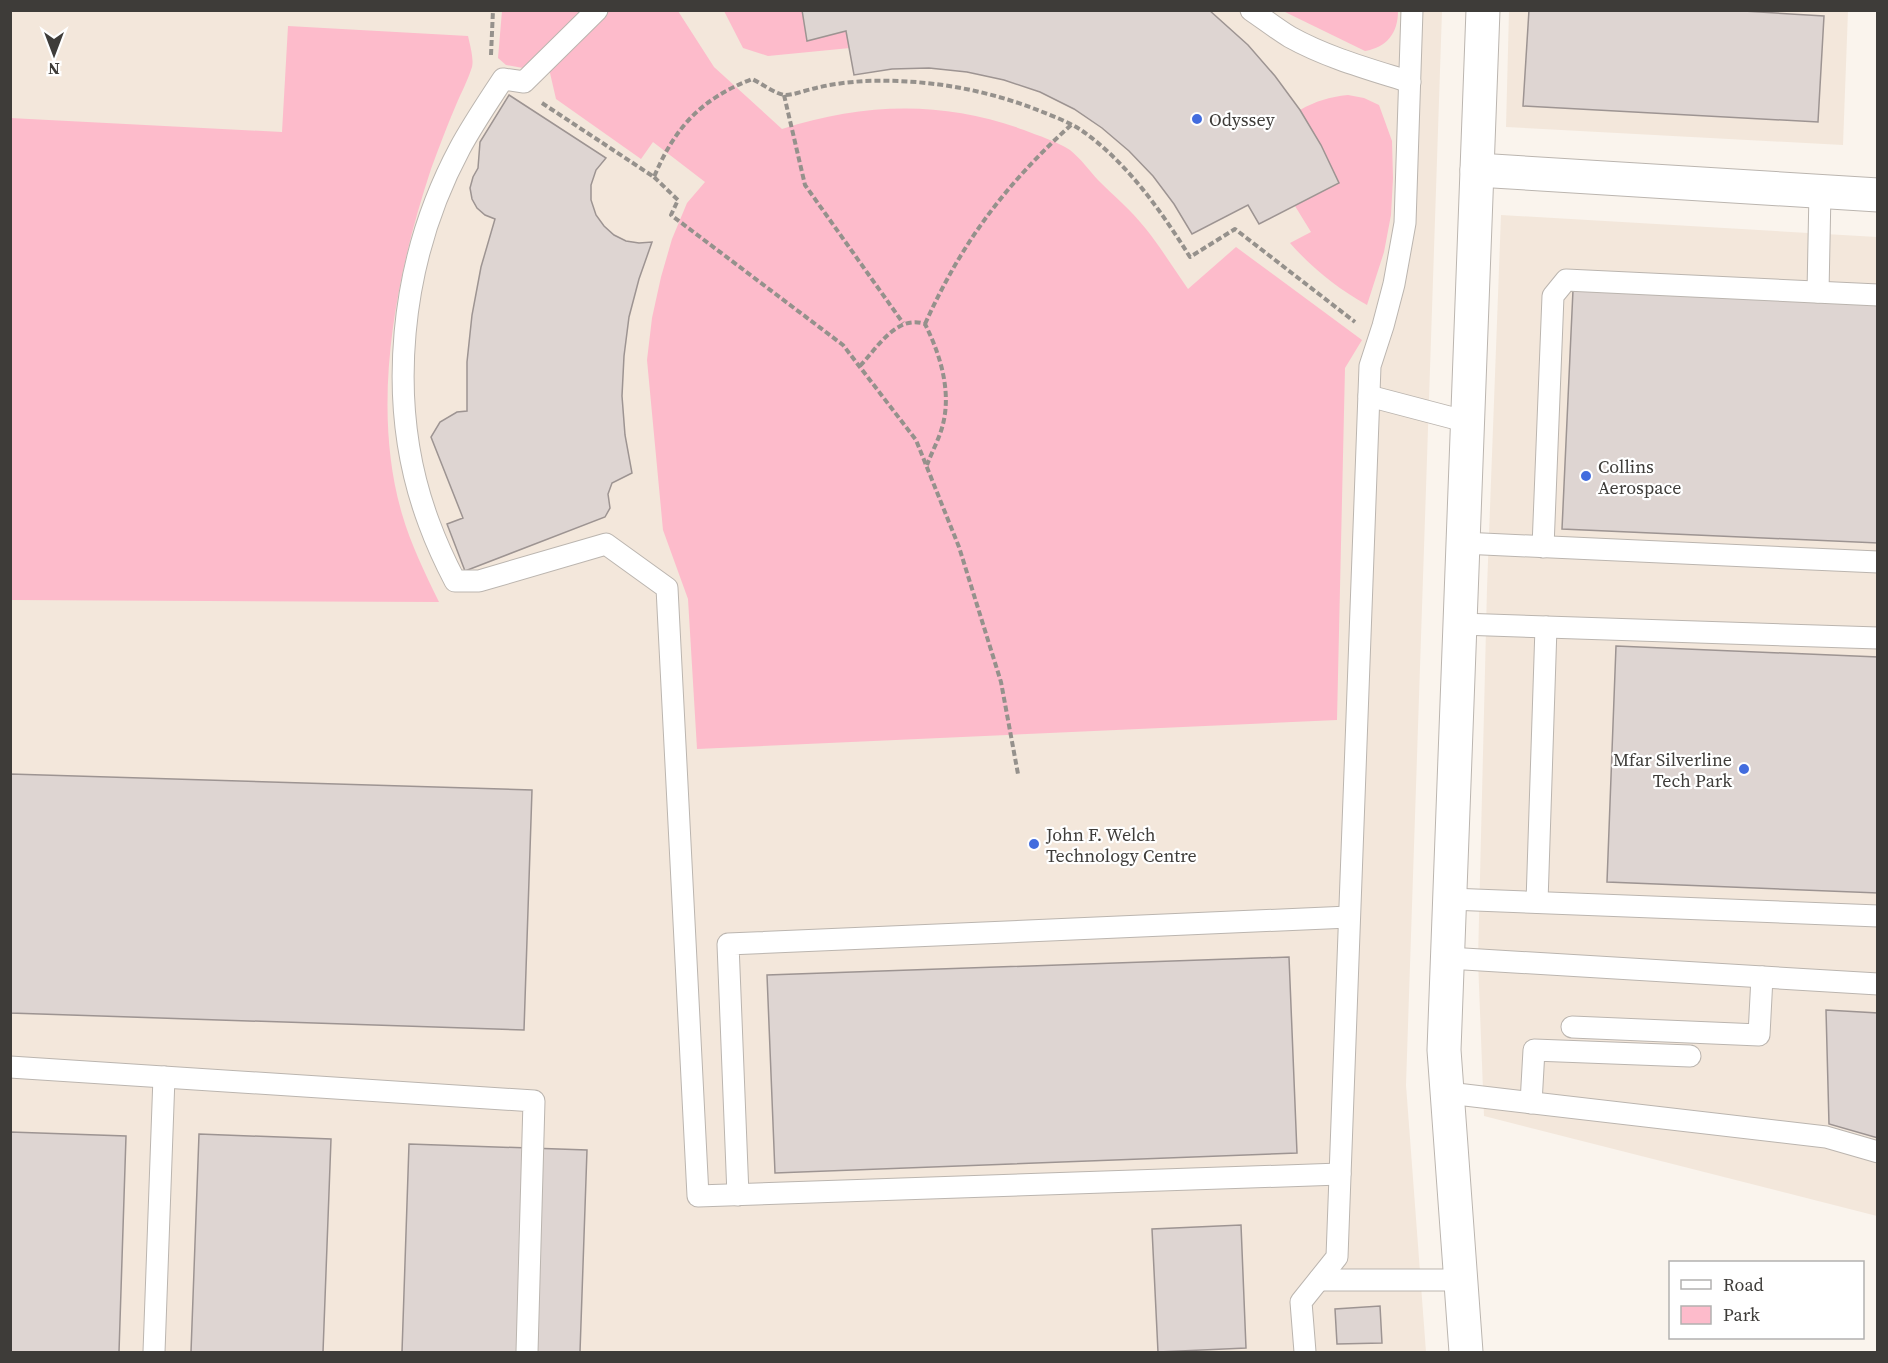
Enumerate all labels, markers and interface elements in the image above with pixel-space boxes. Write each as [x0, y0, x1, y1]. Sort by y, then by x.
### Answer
north arrow [24, 24, 84, 84]
text: N [48, 58, 60, 80]
place label: Odyssey [1209, 107, 1275, 132]
marker: Odyssey [1190, 112, 1204, 126]
place label: Collins Aerospace [1598, 454, 1681, 500]
marker: Collins Aerospace [1579, 469, 1593, 483]
place label: Mfar Silverline Tech Park [1613, 747, 1732, 793]
marker: Mfar Silverline Tech Park [1737, 762, 1751, 776]
place label: John F. Welch Technology Centre [1045, 822, 1197, 868]
marker: John F. Welch Technology Centre [1027, 837, 1041, 851]
legend [1669, 1261, 1864, 1339]
text: Road [1723, 1272, 1764, 1297]
text: Park [1723, 1302, 1760, 1327]

